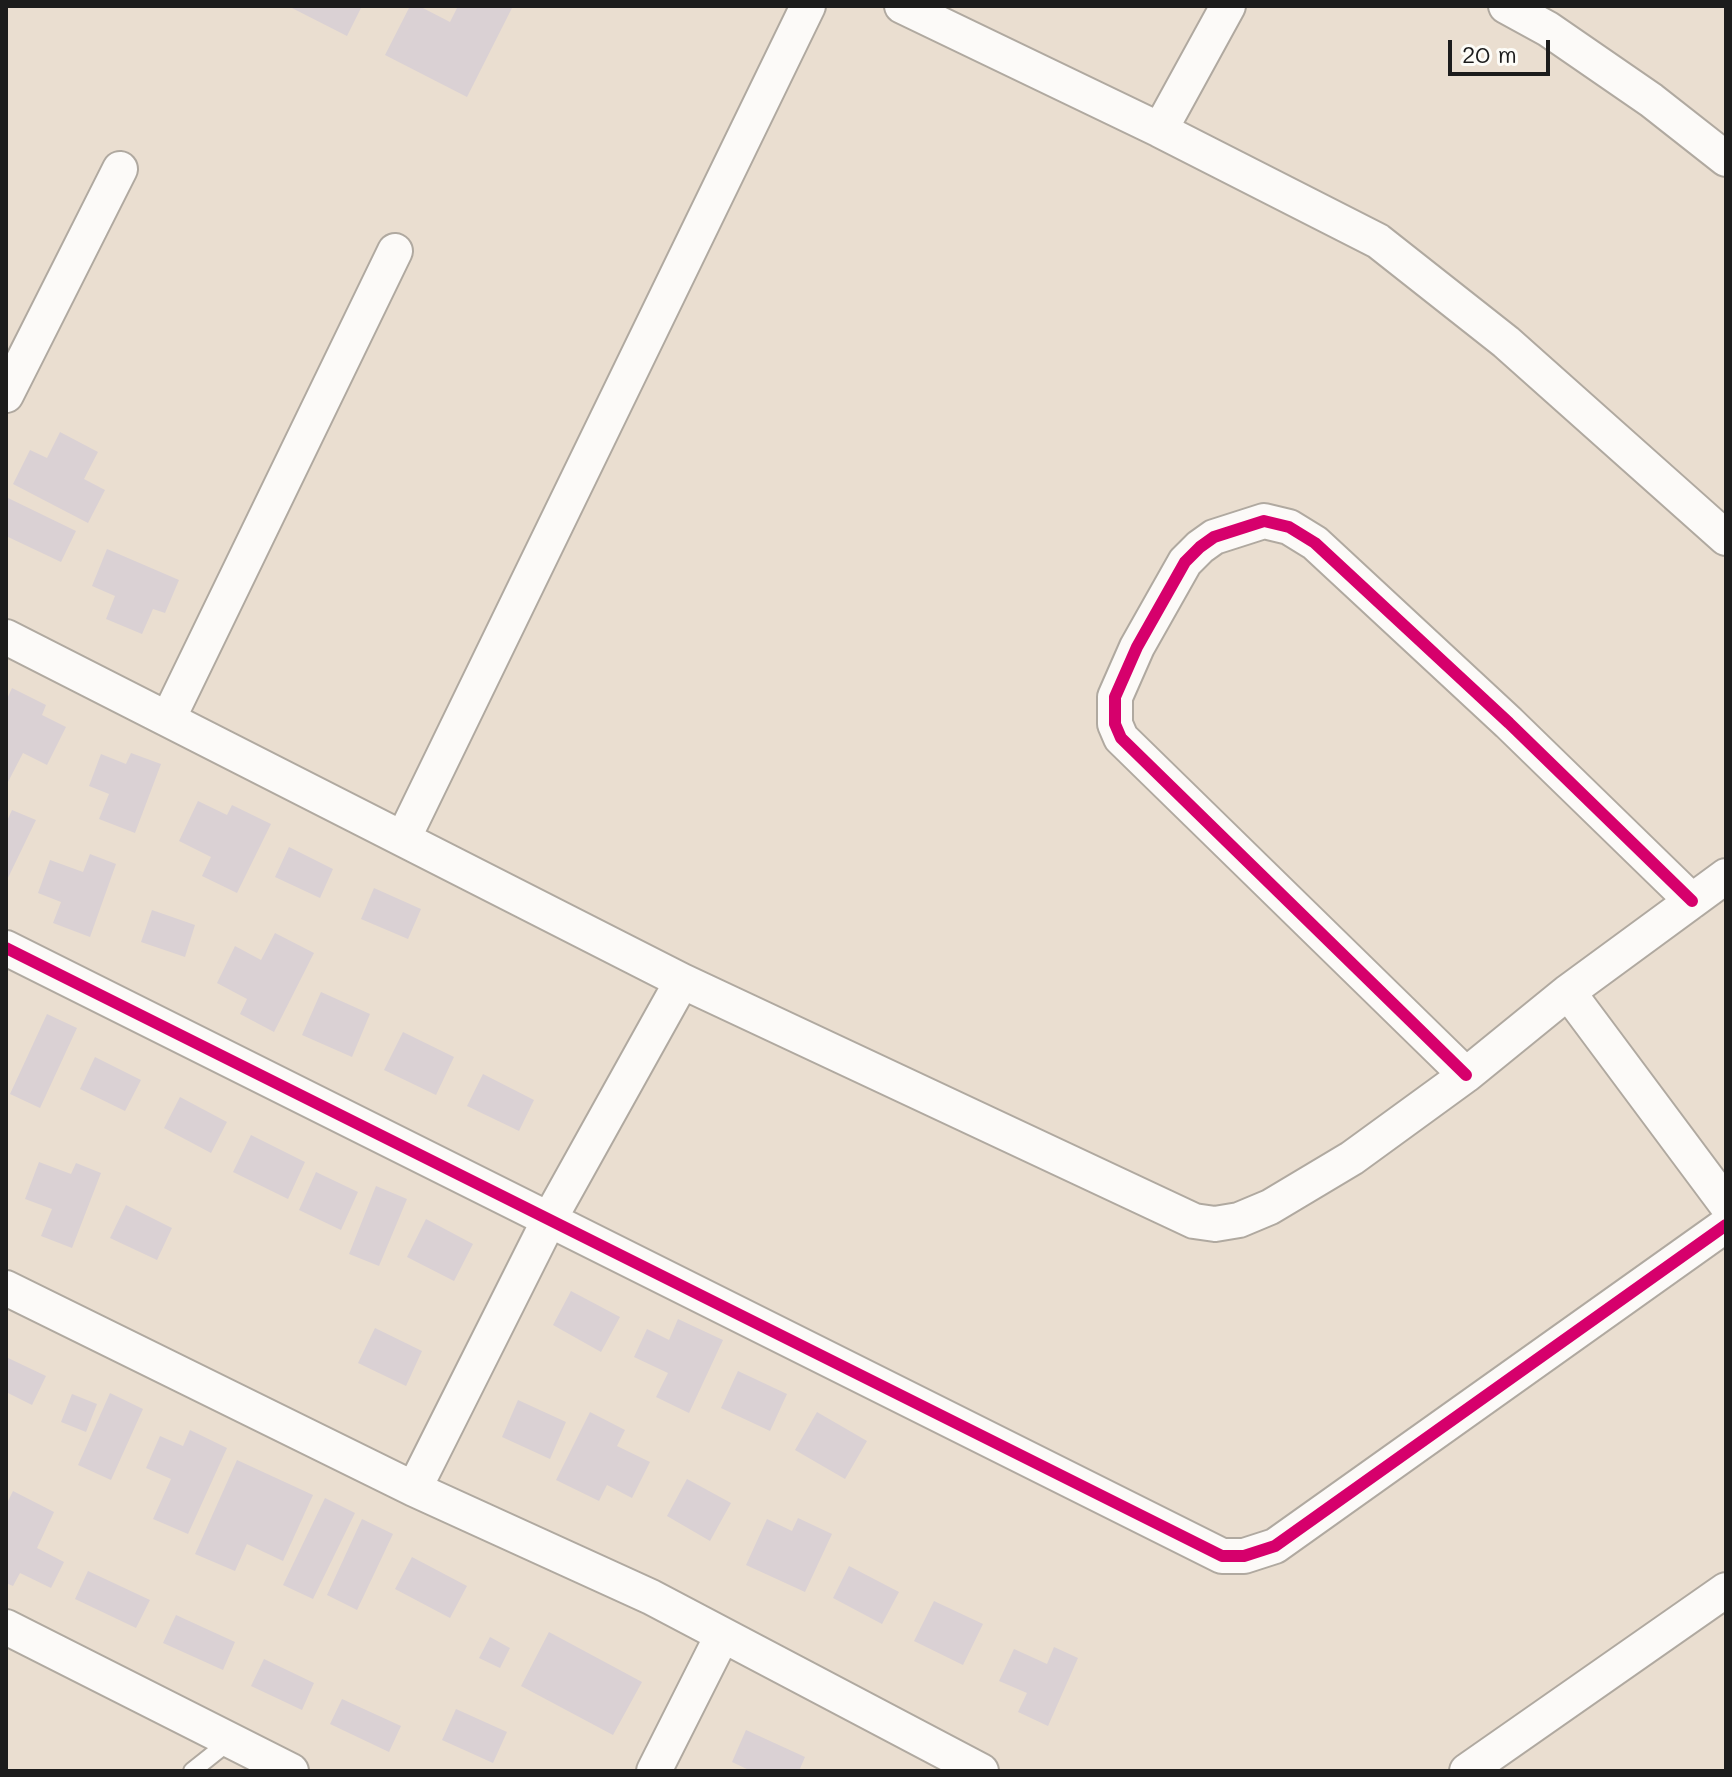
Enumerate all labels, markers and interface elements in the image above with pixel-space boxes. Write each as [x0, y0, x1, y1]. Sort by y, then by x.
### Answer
scale bar [1452, 24, 1554, 74]
text: 20 m [1462, 38, 1517, 69]

